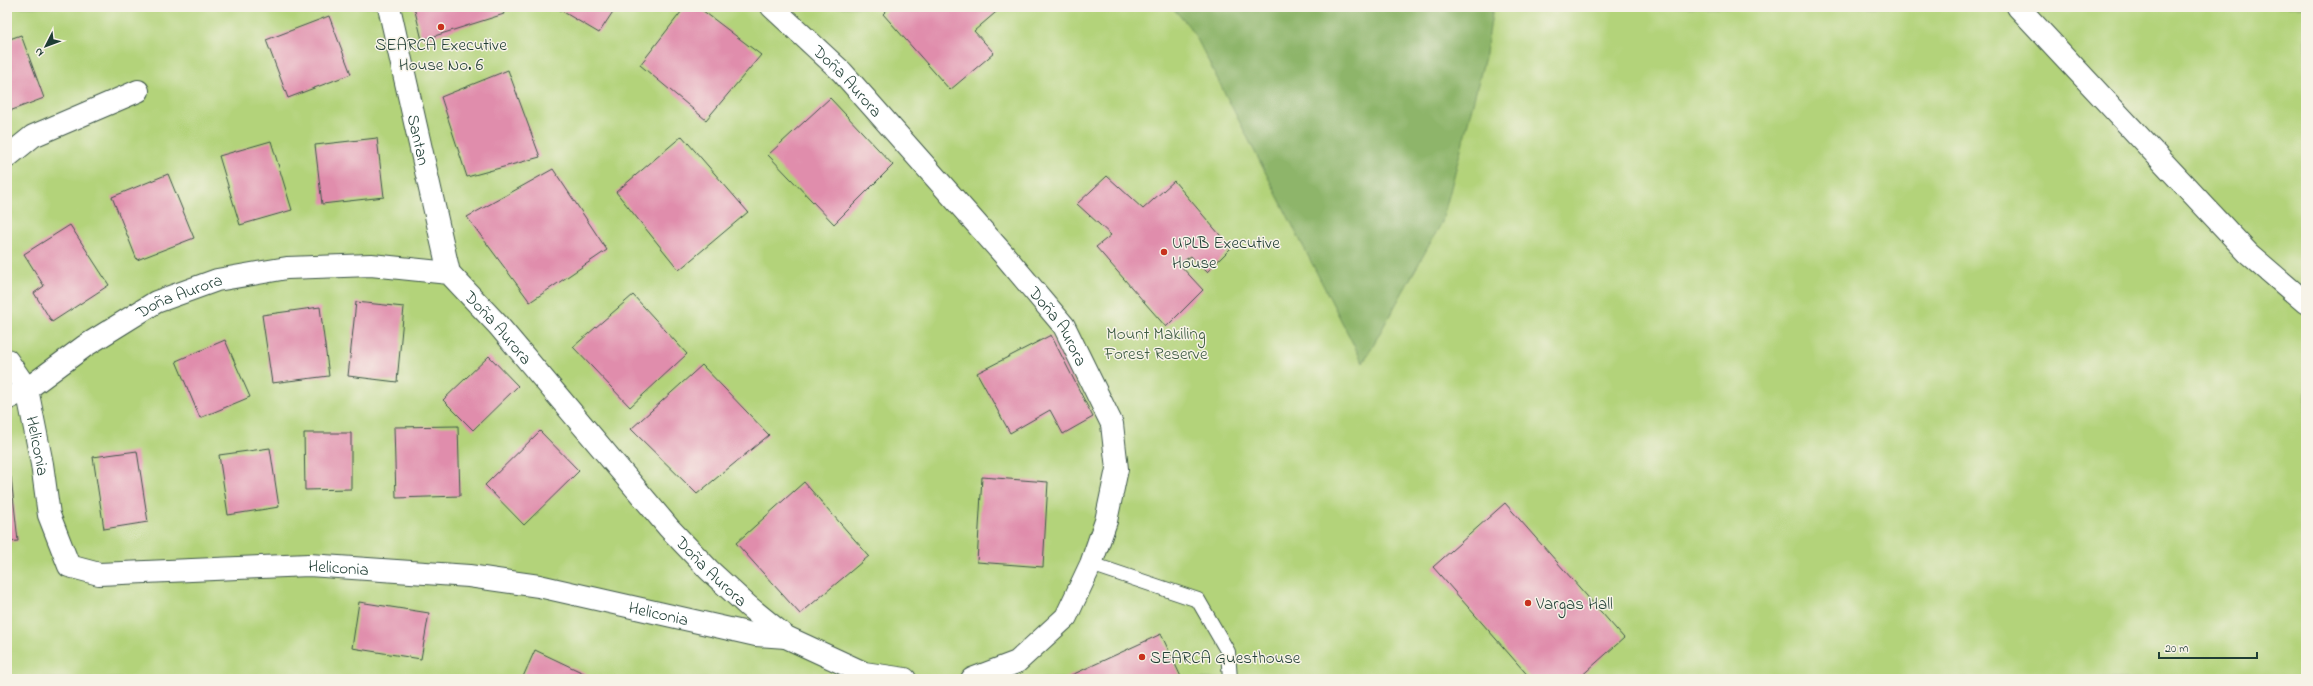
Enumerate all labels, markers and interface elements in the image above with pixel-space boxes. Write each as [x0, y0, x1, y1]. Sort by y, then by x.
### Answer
marker: SEARCA Executive House No. 6 [436, 22, 446, 32]
north arrow [26, 26, 66, 66]
place label: SEARCA Executive House No. 6 [375, 33, 507, 78]
street label: Doña Aurora [806, 39, 888, 124]
text: N [31, 44, 48, 60]
street label: Santan [400, 112, 435, 168]
place label: UPLB Executive House [1172, 231, 1280, 276]
marker: UPLB Executive House [1159, 247, 1169, 257]
street label: Doña Aurora [131, 268, 224, 326]
street label: Doña Aurora [1021, 281, 1093, 371]
street label: Doña Aurora [457, 285, 537, 371]
park label: Mount Makiling Forest Reserve [1103, 322, 1208, 367]
street label: Heliconia [19, 414, 54, 477]
street label: Doña Aurora [668, 530, 752, 613]
street label: Heliconia [308, 554, 370, 583]
place label: Vargas Hall [1535, 592, 1613, 619]
street label: Heliconia [626, 596, 691, 633]
marker: Vargas Hall [1523, 598, 1533, 608]
scale bar [2159, 634, 2257, 660]
text: 20 m [2165, 640, 2188, 658]
place label: SEARCA Guesthouse [1150, 646, 1301, 671]
marker: SEARCA Guesthouse [1137, 652, 1147, 662]

